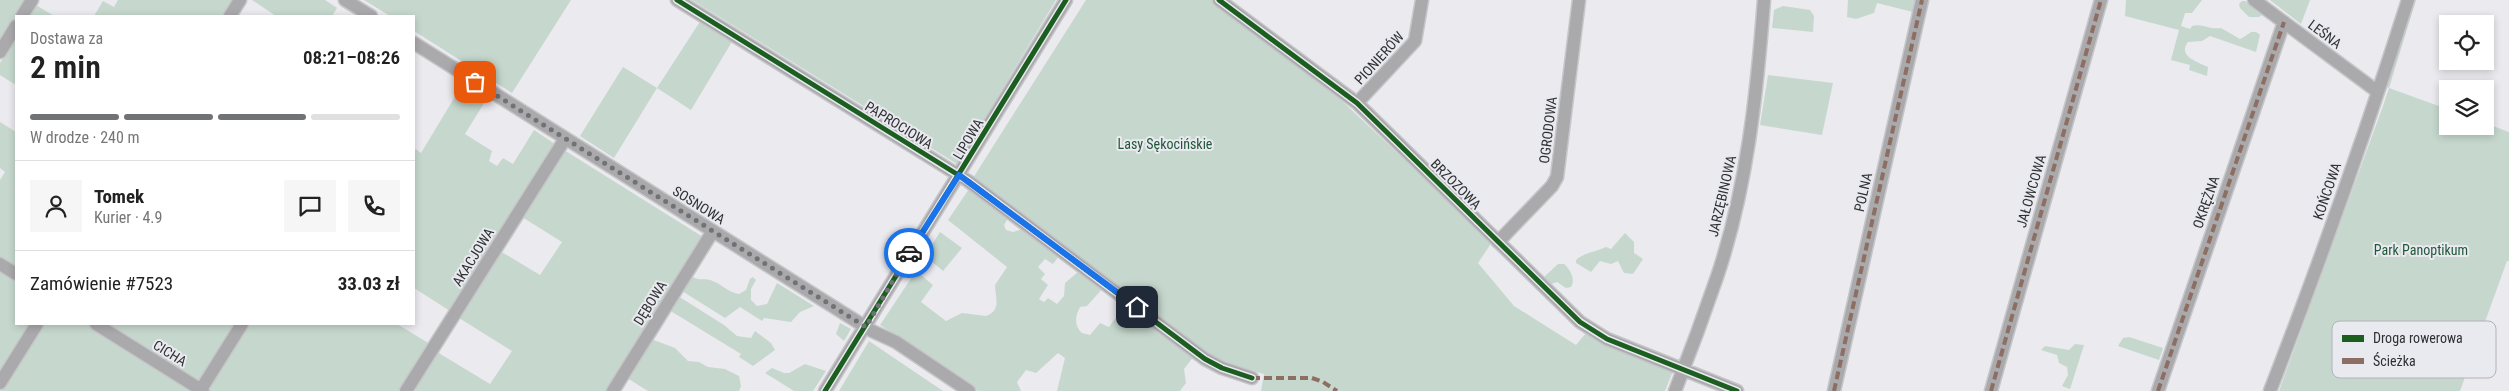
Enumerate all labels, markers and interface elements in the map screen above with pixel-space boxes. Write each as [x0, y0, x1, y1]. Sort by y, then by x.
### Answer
street label: LEŚNA [2305, 15, 2345, 52]
map controls [2439, 15, 2494, 135]
button: locate [2439, 15, 2494, 70]
street label: PIONIERÓW [1350, 27, 1407, 88]
text: Dostawa za [30, 29, 103, 48]
text: 08:21–08:26 [303, 46, 400, 69]
text: 2 min [30, 48, 101, 86]
pin [454, 61, 496, 103]
icon: bag [461, 68, 489, 96]
button: layers [2439, 80, 2494, 135]
street label: OGRODOWA [1536, 96, 1560, 164]
street label: PAPROCIOWA [862, 98, 936, 152]
street label: LIPOWA [950, 116, 986, 162]
text: W drodze · 240 m [30, 128, 140, 147]
park label: Lasy Sękocińskie [1118, 136, 1213, 152]
street label: JAŁOWCOWA [2013, 153, 2049, 229]
street label: JARZĘBINOWA [1705, 154, 1739, 238]
street label: BRZOZOWA [1428, 156, 1484, 212]
street label: KOŃCOWA [2309, 160, 2344, 222]
street label: POLNA [1851, 171, 1875, 213]
street label: OKRĘŻNA [2190, 174, 2222, 230]
button: person [30, 180, 82, 232]
button: chat [284, 180, 336, 232]
button: phone [348, 180, 400, 232]
street label: SOSNOWA [670, 183, 728, 227]
text: Tomek [94, 185, 144, 208]
text: Kurier · 4.9 [94, 208, 162, 227]
street label: AKACJOWA [449, 225, 497, 289]
courier [884, 228, 934, 278]
icon: car [895, 239, 923, 267]
park label: Park Panoptikum [2374, 242, 2468, 258]
text: Zamówienie #7523 [30, 272, 173, 295]
text: 33.03 zł [338, 272, 400, 295]
street label: DĘBOWA [630, 278, 670, 328]
pin [1116, 286, 1158, 328]
icon: home [1123, 293, 1151, 321]
legend [2332, 321, 2496, 378]
text: Droga rowerowa [2373, 330, 2463, 346]
street label: CICHA [150, 337, 190, 369]
text: Ścieżka [2373, 352, 2416, 369]

